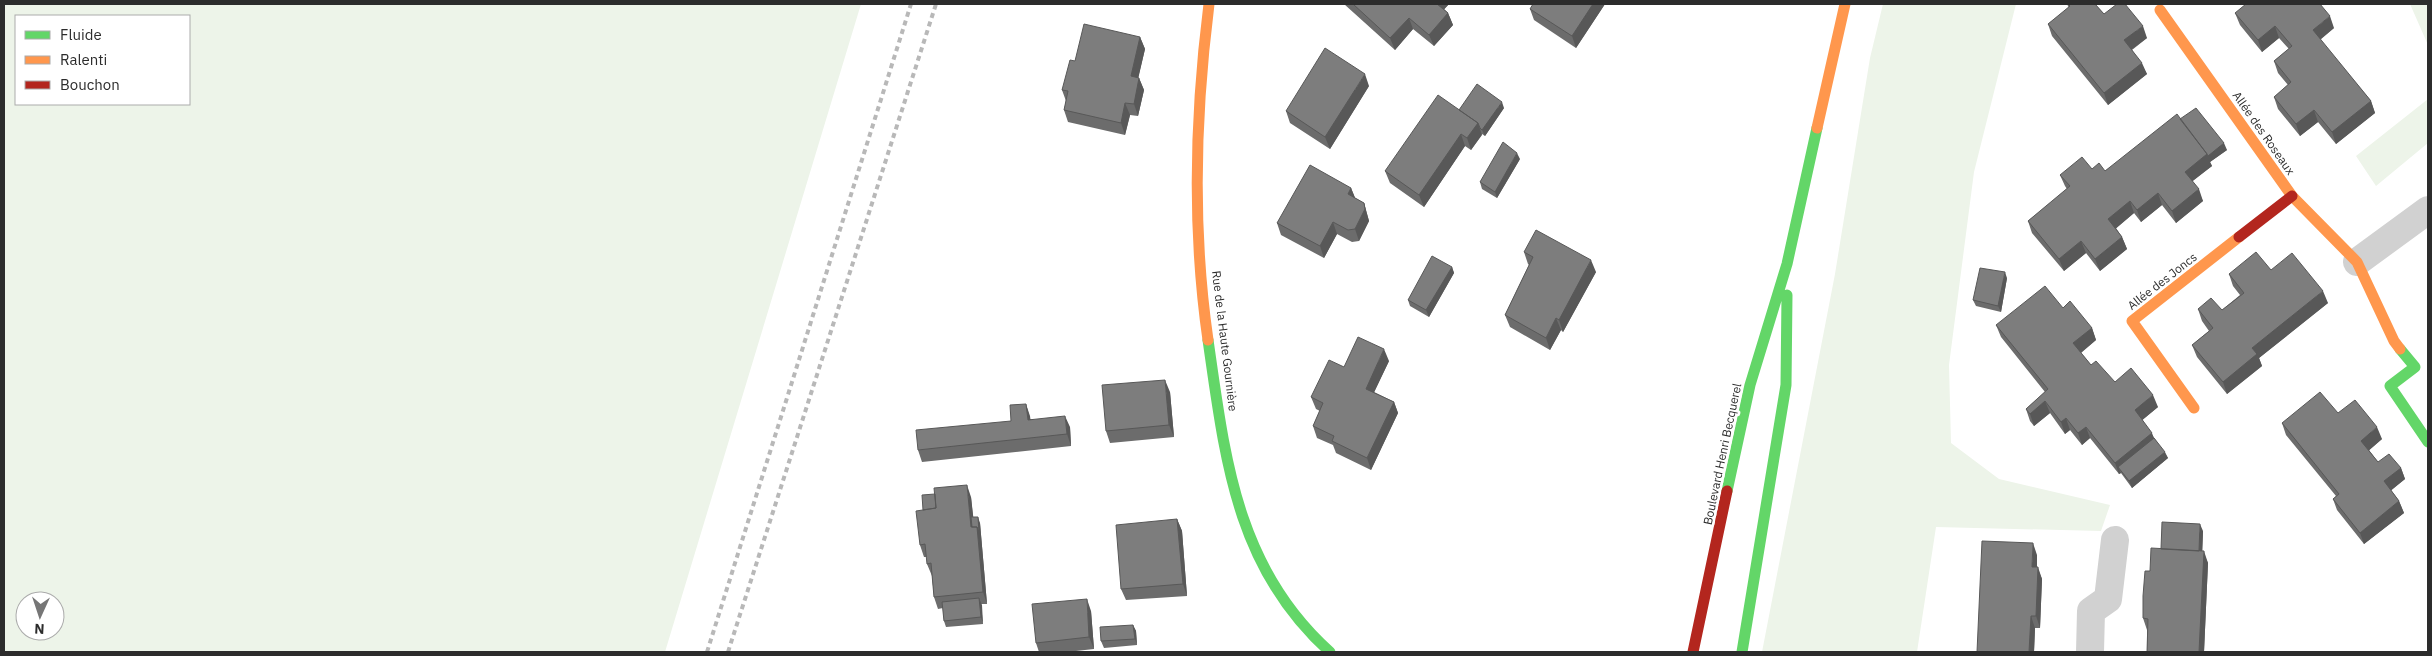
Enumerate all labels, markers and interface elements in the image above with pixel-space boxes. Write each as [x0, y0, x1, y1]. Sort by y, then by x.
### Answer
legend [15, 15, 190, 105]
text: Fluide [60, 25, 102, 44]
text: Ralenti [60, 50, 107, 69]
text: Bouchon [60, 75, 120, 94]
street label: Allée des Roseaux [2230, 88, 2298, 178]
street label: Allée des Joncs [2124, 249, 2200, 313]
street label: Rue de la Haute Gournière [1209, 270, 1241, 413]
street label: Boulevard Henri Becquerel [1700, 382, 1744, 526]
north arrow [15, 591, 65, 641]
text: N [34, 620, 45, 638]

